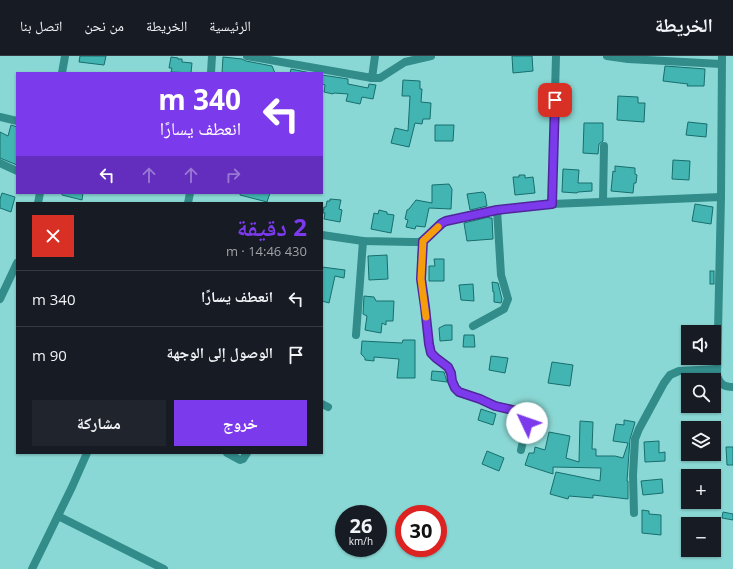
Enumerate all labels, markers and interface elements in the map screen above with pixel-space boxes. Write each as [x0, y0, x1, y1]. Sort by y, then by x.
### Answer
text: الخريطة [655, 12, 713, 38]
text: اتصل بنا [20, 16, 62, 35]
text: من نحن [84, 16, 124, 35]
text: الخريطة [146, 16, 187, 35]
text: الرئيسية [209, 16, 251, 35]
text: 340 m [158, 80, 241, 118]
pin [538, 83, 572, 117]
icon: left [255, 88, 307, 140]
icon: arrive [544, 89, 566, 111]
text: انعطف يسارًا [160, 116, 241, 140]
icon: left [96, 164, 118, 186]
icon: ahead [138, 164, 160, 186]
icon: ahead [180, 164, 202, 186]
icon: right [222, 164, 244, 186]
text: 2 دقيقة [237, 210, 307, 243]
button: close [32, 215, 74, 257]
text: 430 m · 14:46 [226, 242, 307, 260]
text: انعطف يسارًا [201, 286, 273, 306]
icon: left [285, 288, 307, 310]
text: 340 m [32, 289, 76, 309]
map controls [681, 325, 721, 557]
button: sound [681, 325, 721, 365]
text: الوصول إلى الوجهة [167, 342, 273, 362]
icon: arrive [285, 344, 307, 366]
text: 90 m [32, 345, 67, 365]
button: search [681, 373, 721, 413]
button: مشاركة [32, 400, 166, 446]
button: خروج [174, 400, 307, 446]
position arrow [506, 402, 548, 444]
button: layers [681, 421, 721, 461]
button: + [681, 469, 721, 509]
speed limit sign: 30 [395, 505, 447, 557]
text: 26 [350, 512, 372, 539]
button: − [681, 517, 721, 557]
text: km/h [349, 534, 373, 548]

